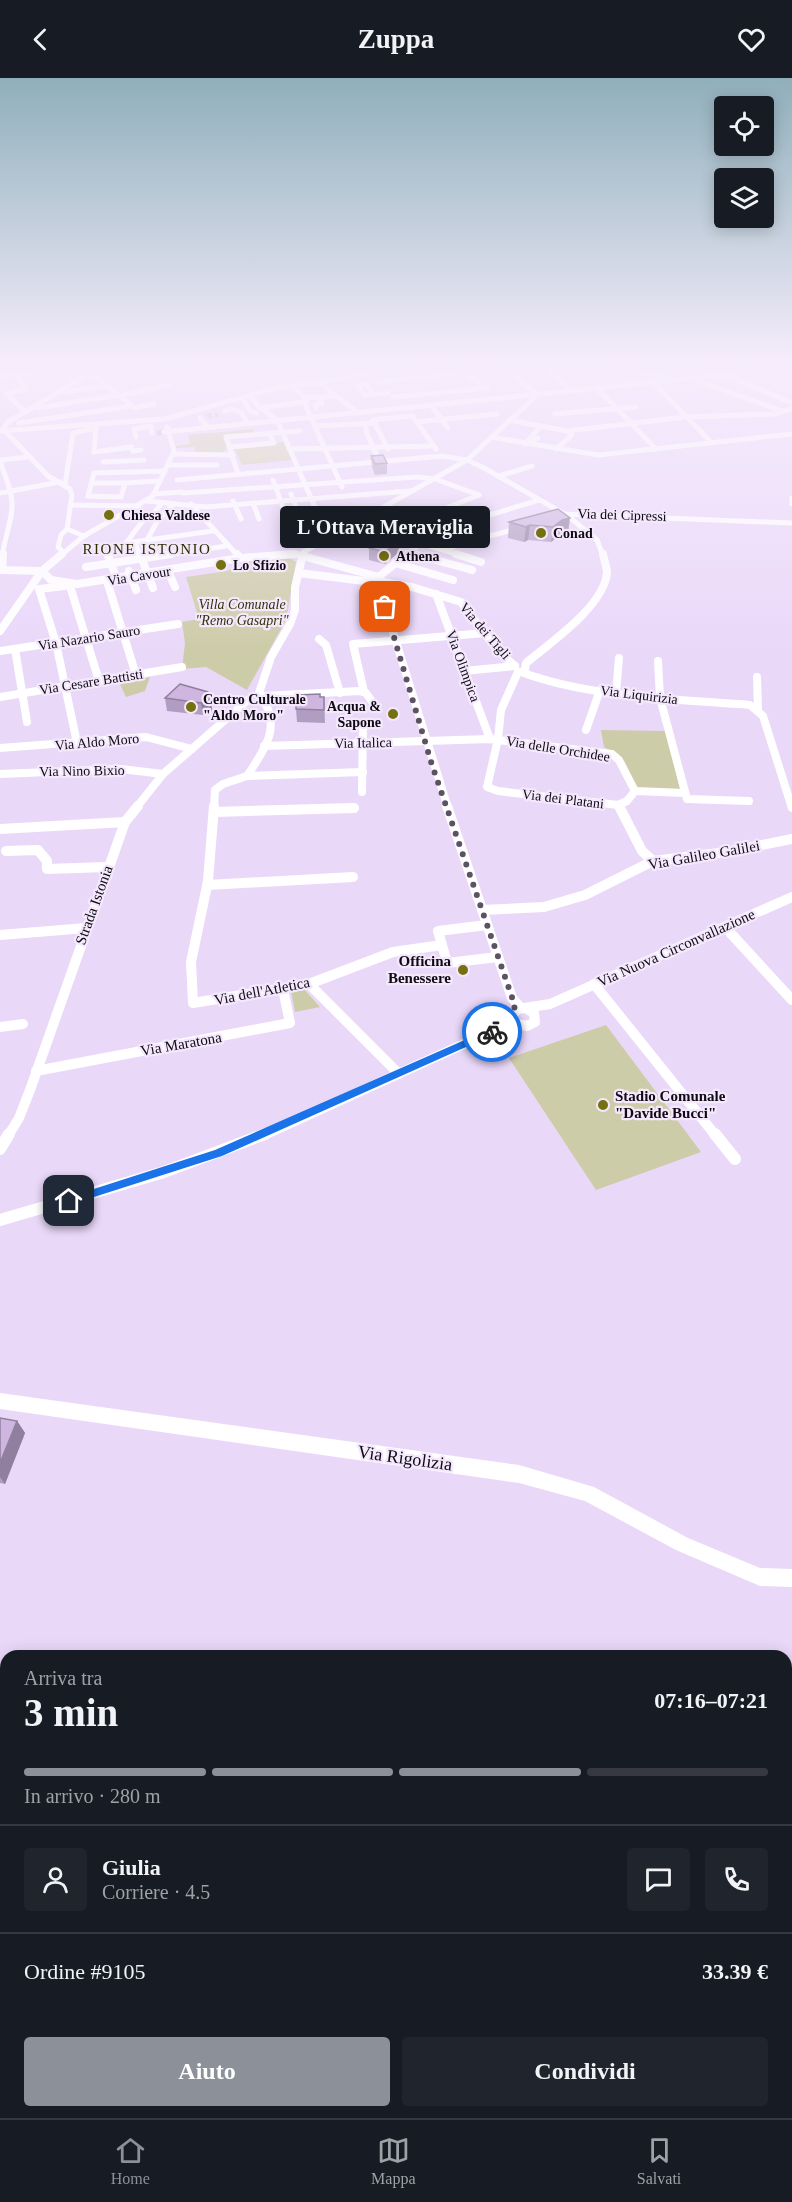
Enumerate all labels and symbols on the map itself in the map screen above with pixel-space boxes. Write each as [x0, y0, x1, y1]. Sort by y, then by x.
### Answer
callout: L'Ottava Meraviglia [280, 505, 490, 547]
street label: Via dei Cipressi [577, 506, 667, 524]
marker: Chiesa Valdese [102, 508, 116, 522]
place label: Chiesa Valdese [121, 508, 210, 523]
marker: Conad [534, 526, 548, 540]
place label: Conad [553, 526, 593, 541]
district label: RIONE ISTONIO [83, 541, 211, 557]
marker: Athena [377, 549, 391, 563]
place label: Athena [396, 549, 440, 564]
marker: Lo Sfizio [214, 558, 228, 572]
place label: Lo Sfizio [233, 558, 286, 573]
street label: Via Cavour [106, 564, 172, 588]
pin [359, 581, 410, 632]
park label: Villa Comunale "Remo Gasapri" [195, 597, 289, 628]
street label: Via dei Tigli [456, 600, 514, 662]
street label: Via Nazario Sauro [37, 623, 141, 653]
street label: Via Olimpica [443, 628, 483, 705]
street label: Via Cesare Battisti [38, 666, 144, 698]
street label: Via Liquirizia [599, 683, 679, 707]
place label: Centro Culturale "Aldo Moro" [203, 692, 306, 723]
place label: Acqua & Sapone [327, 699, 381, 730]
marker: Centro Culturale "Aldo Moro" [184, 700, 198, 714]
marker: Acqua & Sapone [386, 707, 400, 721]
street label: Via Aldo Moro [54, 731, 140, 753]
street label: Via delle Orchidee [505, 733, 611, 765]
street label: Via Italica [334, 735, 393, 751]
street label: Via Nino Bixio [39, 763, 125, 779]
street label: Via dei Platani [521, 787, 605, 811]
street label: Via Galileo Galilei [647, 837, 761, 873]
street label: Strada Istonia [72, 863, 116, 947]
street label: Via Nuova Circonvallazione [595, 906, 758, 990]
place label: Officina Benessere [388, 953, 451, 986]
marker: Officina Benessere [456, 963, 470, 977]
street label: Via dell'Atletica [213, 974, 312, 1008]
courier [462, 1002, 522, 1062]
street label: Via Maratona [139, 1029, 223, 1059]
place label: Stadio Comunale "Davide Bucci" [615, 1088, 726, 1121]
marker: Stadio Comunale "Davide Bucci" [596, 1098, 610, 1112]
pin [43, 1175, 94, 1226]
street label: Via Rigolizia [356, 1441, 454, 1475]

